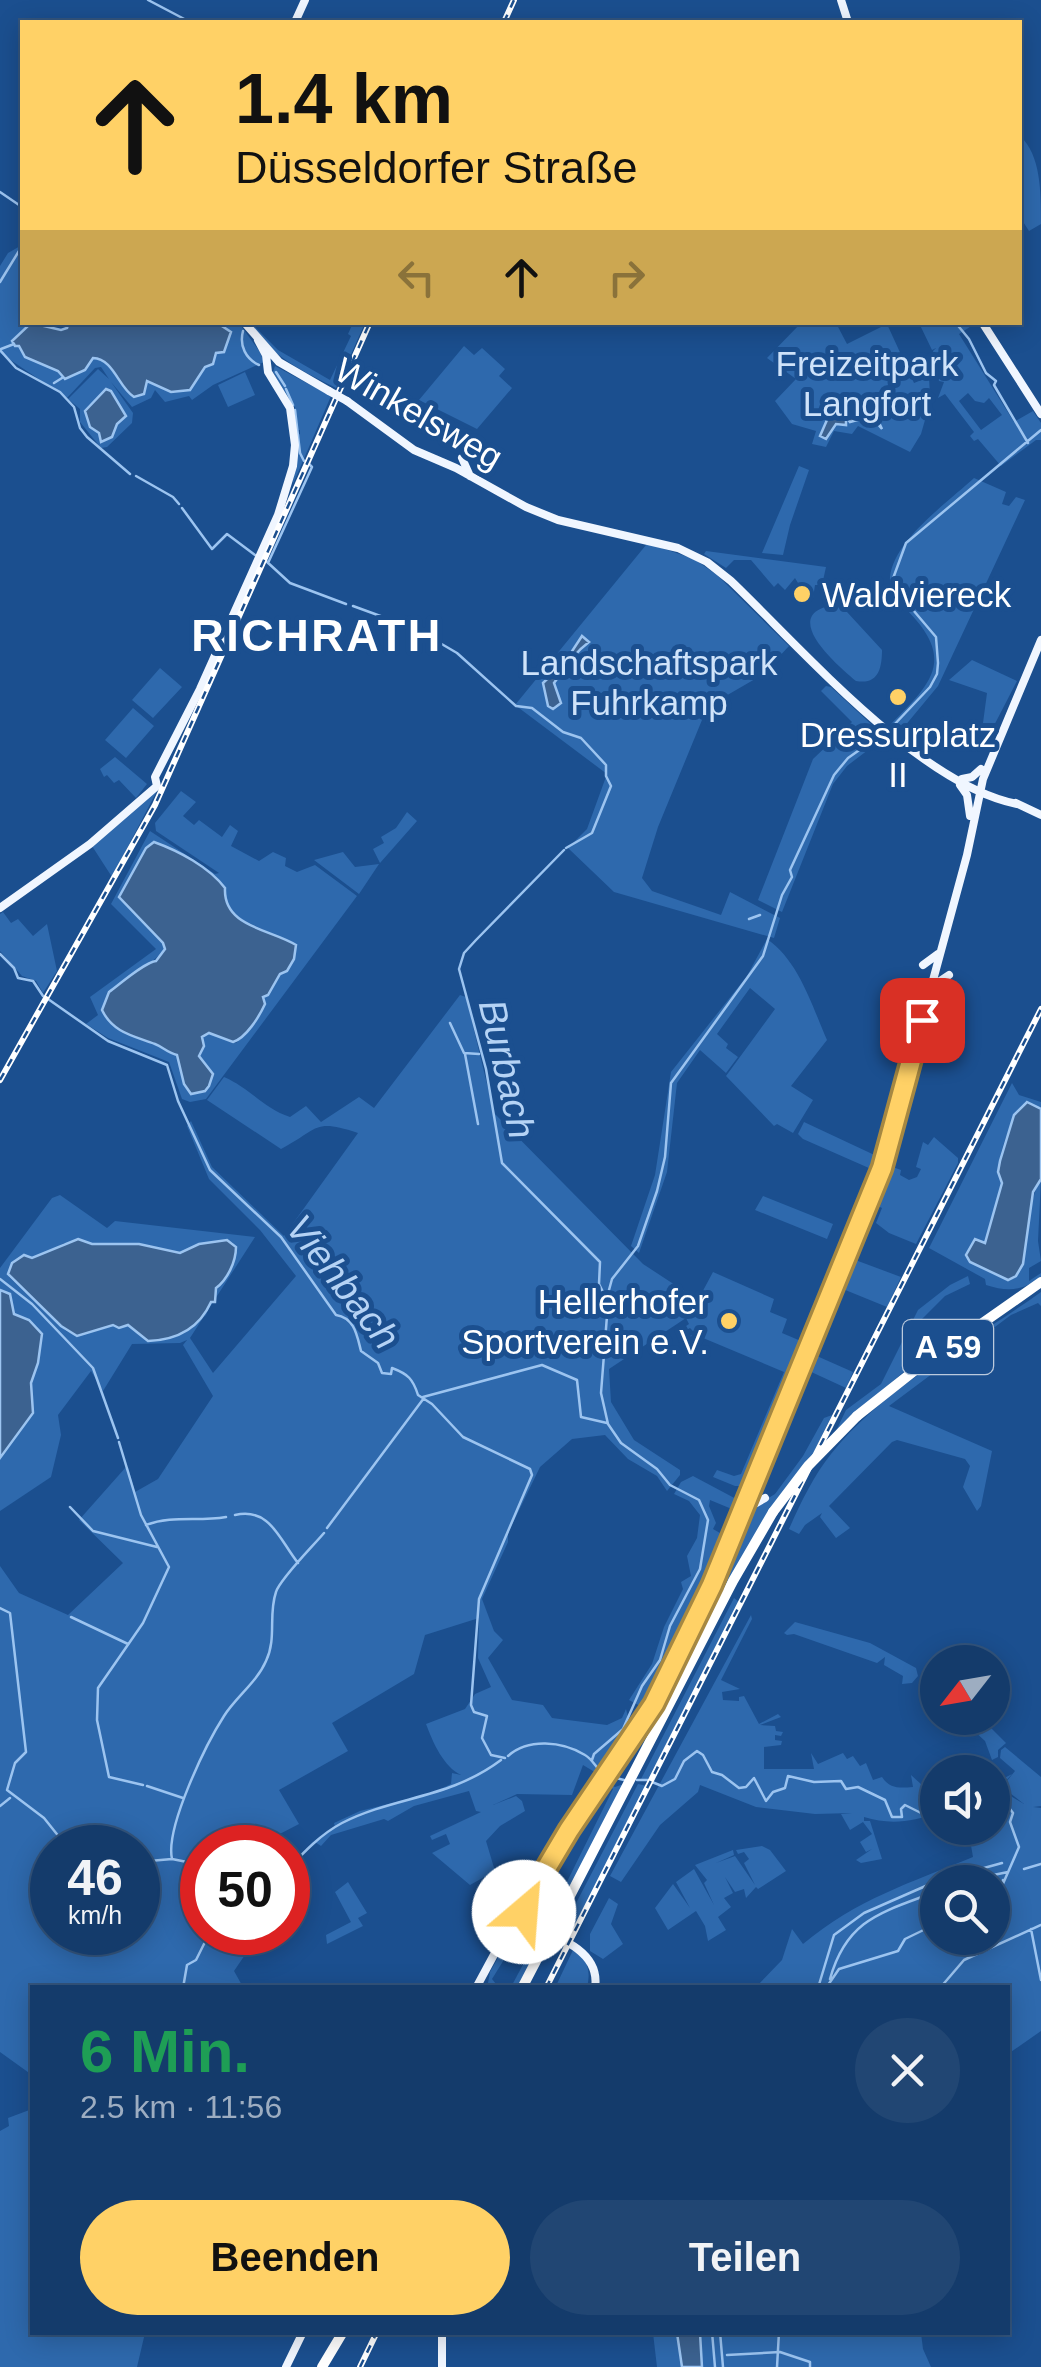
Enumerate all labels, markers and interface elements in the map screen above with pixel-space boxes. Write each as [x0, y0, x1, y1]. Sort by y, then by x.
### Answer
icon: ahead [70, 60, 200, 190]
text: 1.4 km [235, 60, 453, 138]
text: Düsseldorfer Straße [235, 142, 638, 193]
icon: left [389, 250, 444, 305]
icon: ahead [494, 250, 549, 305]
icon: right [599, 250, 654, 305]
park label: Freizeitpark Langfort [776, 344, 959, 423]
street label: Winkelsweg [328, 349, 510, 477]
place label: Waldviereck [822, 575, 1012, 614]
marker: Waldviereck [791, 583, 813, 605]
district label: RICHRATH [191, 610, 443, 661]
park label: Landschaftspark Fuhrkamp [521, 643, 778, 722]
marker: Dressurplatz II [887, 686, 909, 708]
place label: Dressurplatz II [800, 715, 996, 794]
pin [880, 978, 965, 1063]
icon: arrive [895, 993, 950, 1048]
water label: Burbach [471, 995, 543, 1143]
water label: Viehbach [278, 1207, 408, 1357]
place label: Hellerhofer Sportverein e.V. [461, 1282, 709, 1361]
marker: Hellerhofer Sportverein e.V. [718, 1310, 740, 1332]
road number: A 59 [903, 1320, 993, 1374]
north arrow [920, 1645, 1010, 1735]
map controls [920, 1645, 1010, 1955]
button: sound [920, 1755, 1010, 1845]
speed limit sign: 50 [180, 1825, 310, 1955]
text: 46 [67, 1850, 123, 1906]
position arrow [472, 1860, 576, 1964]
button: search [920, 1865, 1010, 1955]
text: km/h [68, 1901, 122, 1929]
text: 6 Min. [80, 2018, 250, 2085]
button: close [855, 2018, 960, 2123]
text: 2.5 km · 11:56 [80, 2089, 282, 2125]
button: Beenden [80, 2200, 510, 2315]
button: Teilen [530, 2200, 960, 2315]

